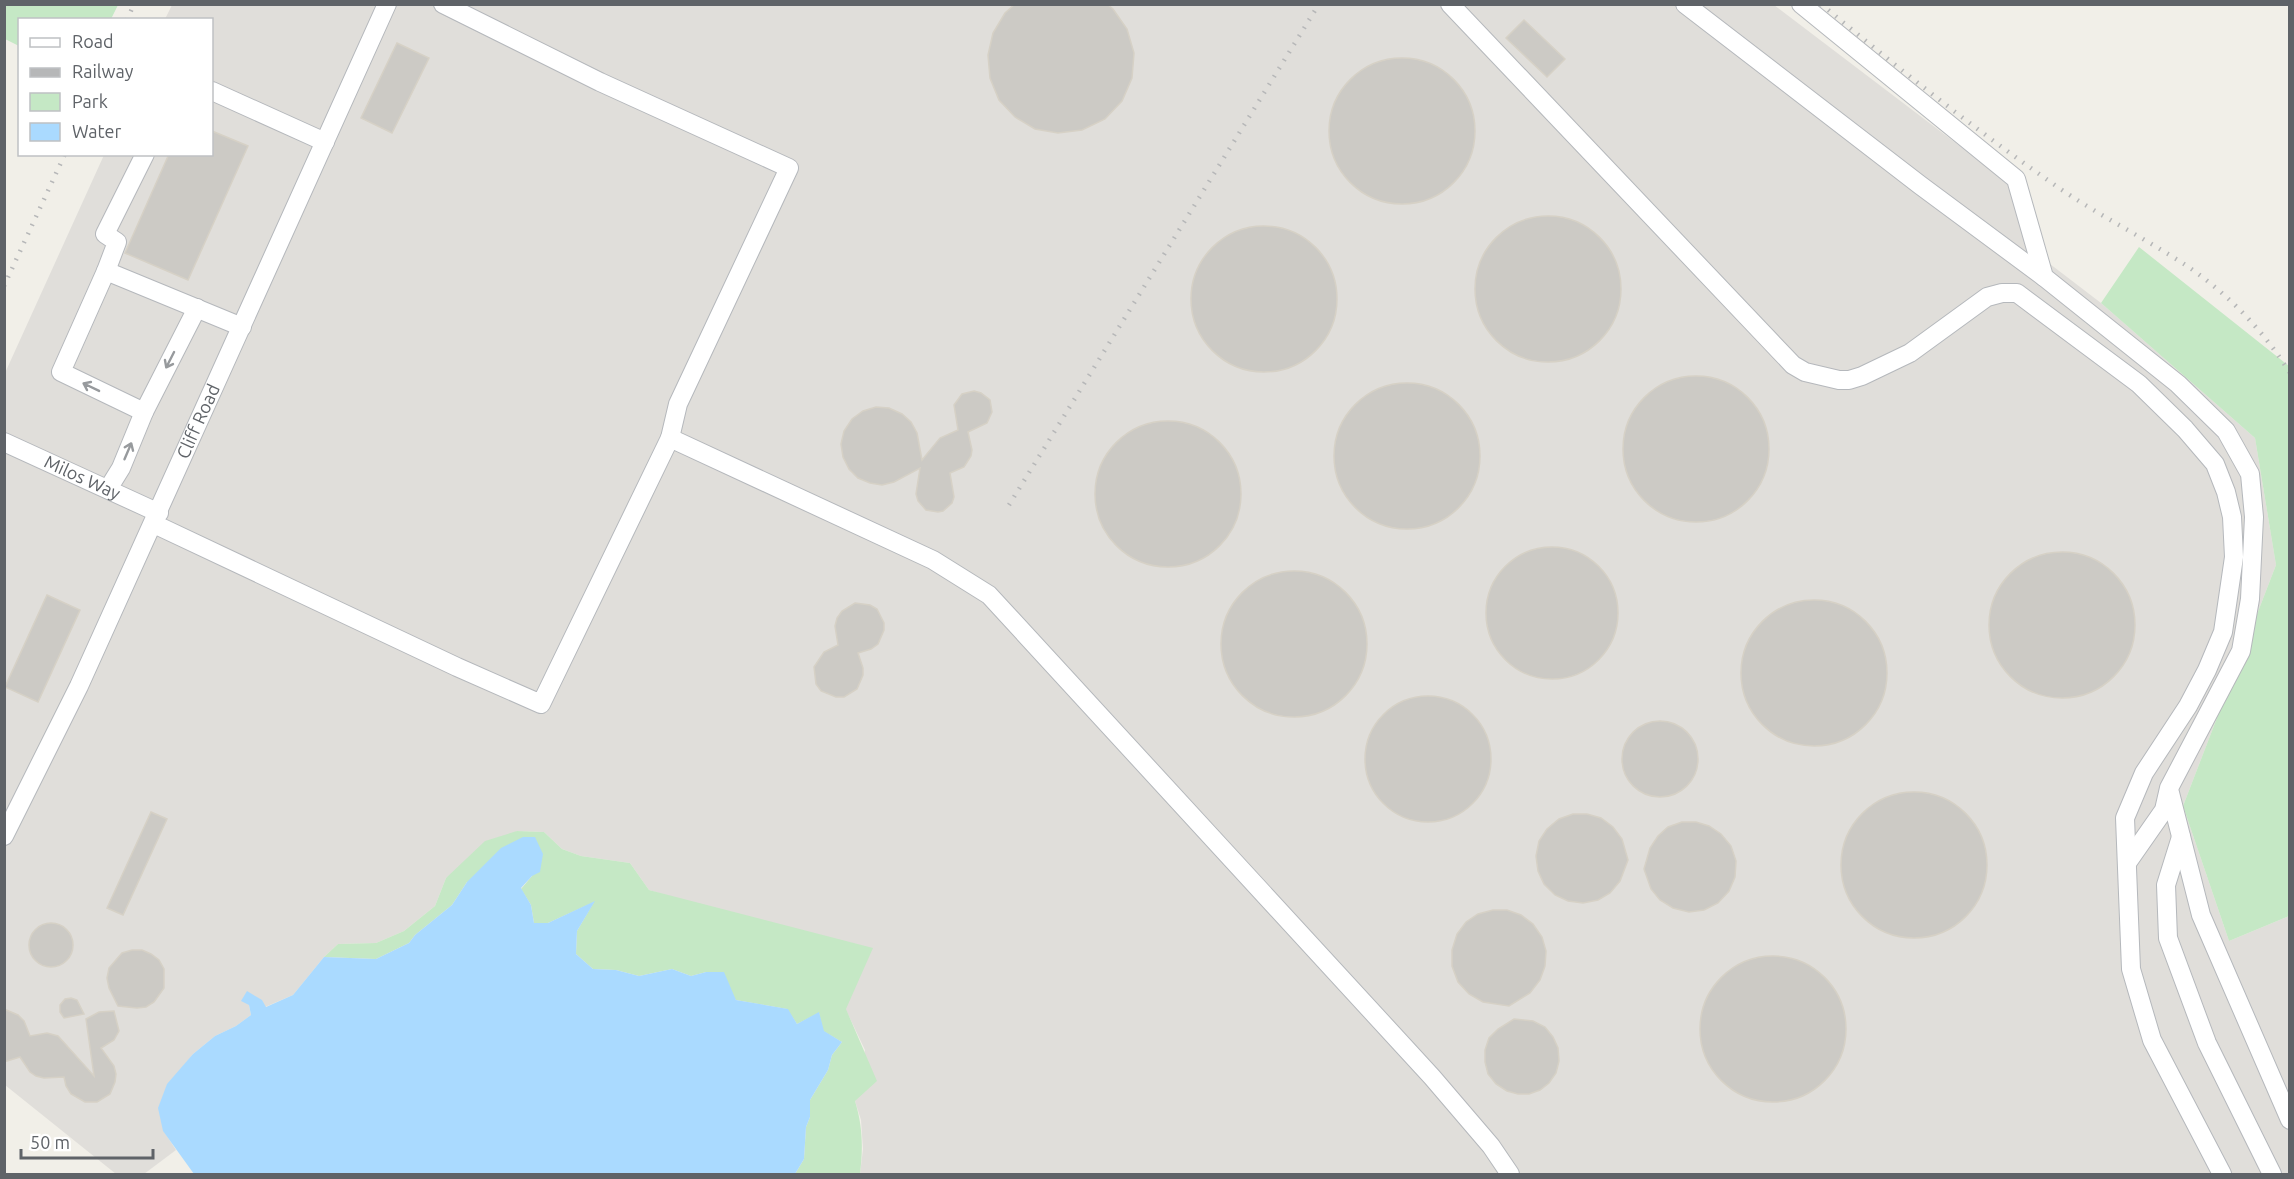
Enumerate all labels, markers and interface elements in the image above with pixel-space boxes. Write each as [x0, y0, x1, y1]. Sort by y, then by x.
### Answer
legend [18, 18, 213, 156]
text: Road [72, 31, 114, 51]
text: Railway [72, 61, 134, 81]
text: Park [72, 91, 108, 111]
text: Water [72, 121, 122, 141]
one-way arrow [164, 351, 176, 369]
one-way arrow [83, 381, 101, 392]
street label: Cliff Road [172, 381, 223, 461]
one-way arrow [123, 443, 134, 461]
street label: Milos Way [41, 451, 124, 503]
scale bar [21, 1122, 153, 1160]
text: 50 m [30, 1132, 70, 1152]

